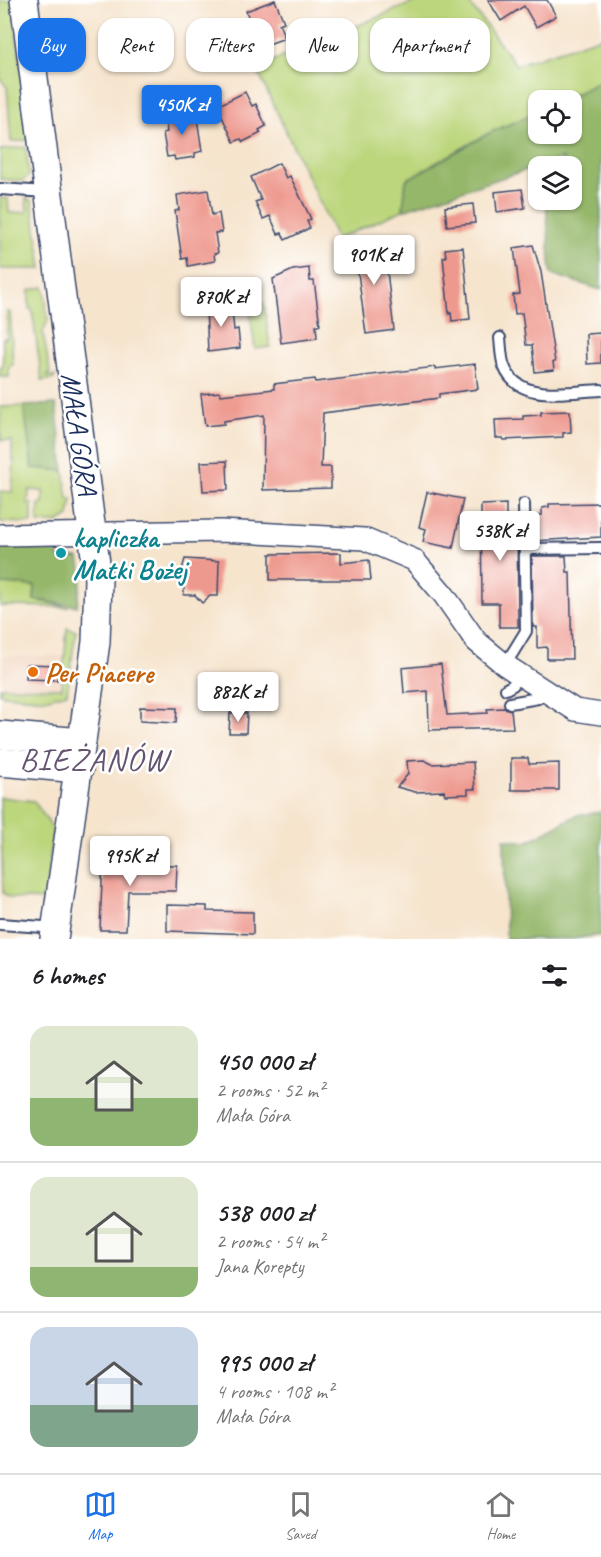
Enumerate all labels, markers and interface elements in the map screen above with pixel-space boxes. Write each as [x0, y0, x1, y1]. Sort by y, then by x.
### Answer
chip: Buy [18, 18, 86, 72]
chip: Rent [98, 18, 174, 72]
chip: Filters [186, 18, 274, 72]
chip: New [286, 18, 358, 72]
chip: Apartment [370, 18, 490, 72]
pin: 450K zł [127, 85, 237, 136]
map controls [528, 90, 582, 210]
button: locate [528, 90, 582, 144]
text: 450K zł [156, 92, 208, 117]
button: layers [528, 156, 582, 210]
pin: 901K zł [319, 235, 429, 286]
text: 901K zł [348, 242, 400, 267]
pin: 870K zł [166, 277, 276, 328]
text: 870K zł [195, 284, 247, 309]
street label: MAŁA GÓRA [54, 371, 106, 499]
pin: 538K zł [445, 511, 555, 562]
text: 538K zł [474, 518, 526, 543]
place label: kapliczka Matki Bożej [73, 520, 190, 587]
marker: kapliczka Matki Bożej [54, 546, 68, 560]
place label: Per Piacere [45, 655, 156, 690]
marker: Per Piacere [26, 665, 40, 679]
pin: 882K zł [183, 672, 293, 723]
text: 882K zł [212, 679, 264, 704]
district label: BIEŻANÓW [20, 739, 173, 780]
pin: 995K zł [75, 836, 185, 887]
text: 995K zł [104, 843, 156, 868]
text: 6 homes [30, 959, 104, 992]
icon: filters [538, 959, 571, 992]
text: 450 000 zł [216, 1045, 312, 1078]
icon: home [78, 1050, 150, 1122]
text: 2 rooms · 52 m² [216, 1078, 324, 1103]
text: Mała Góra [216, 1103, 290, 1128]
text: 538 000 zł [216, 1196, 312, 1229]
icon: home [78, 1201, 150, 1273]
text: 2 rooms · 54 m² [216, 1229, 324, 1254]
text: Jana Korepty [216, 1254, 304, 1279]
text: 995 000 zł [216, 1346, 312, 1379]
icon: home [78, 1351, 150, 1423]
text: 4 rooms · 108 m² [216, 1379, 333, 1404]
text: Mała Góra [216, 1404, 290, 1429]
tab: Map [84, 1488, 117, 1544]
tab: Saved [284, 1488, 317, 1544]
tab: Home [484, 1488, 517, 1544]

